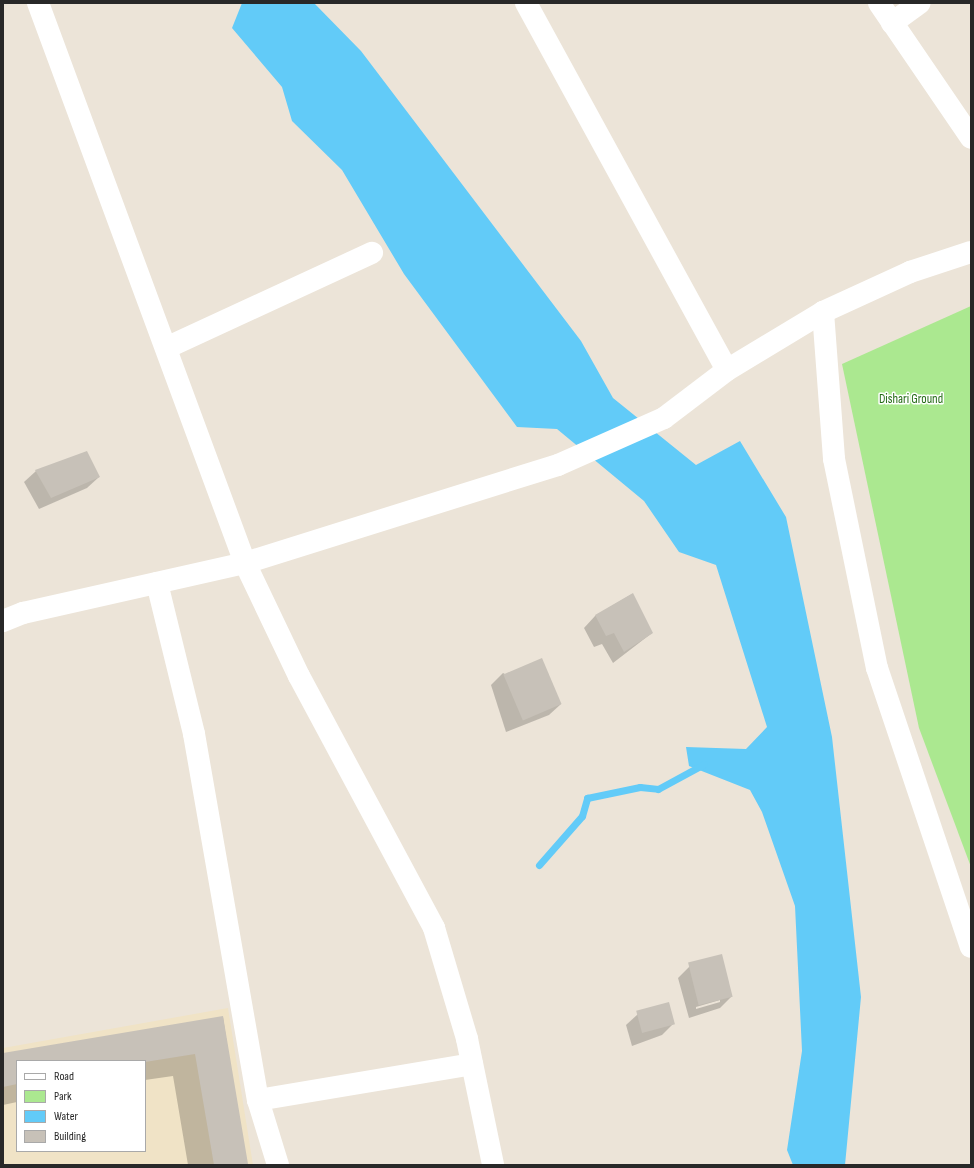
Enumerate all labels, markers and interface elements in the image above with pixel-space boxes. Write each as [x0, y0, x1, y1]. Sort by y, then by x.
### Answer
park label: Dishari Ground [879, 391, 943, 407]
legend [16, 1060, 146, 1152]
text: Road [54, 1069, 74, 1084]
text: Park [54, 1089, 72, 1104]
text: Water [54, 1109, 78, 1124]
text: Building [54, 1129, 86, 1144]

